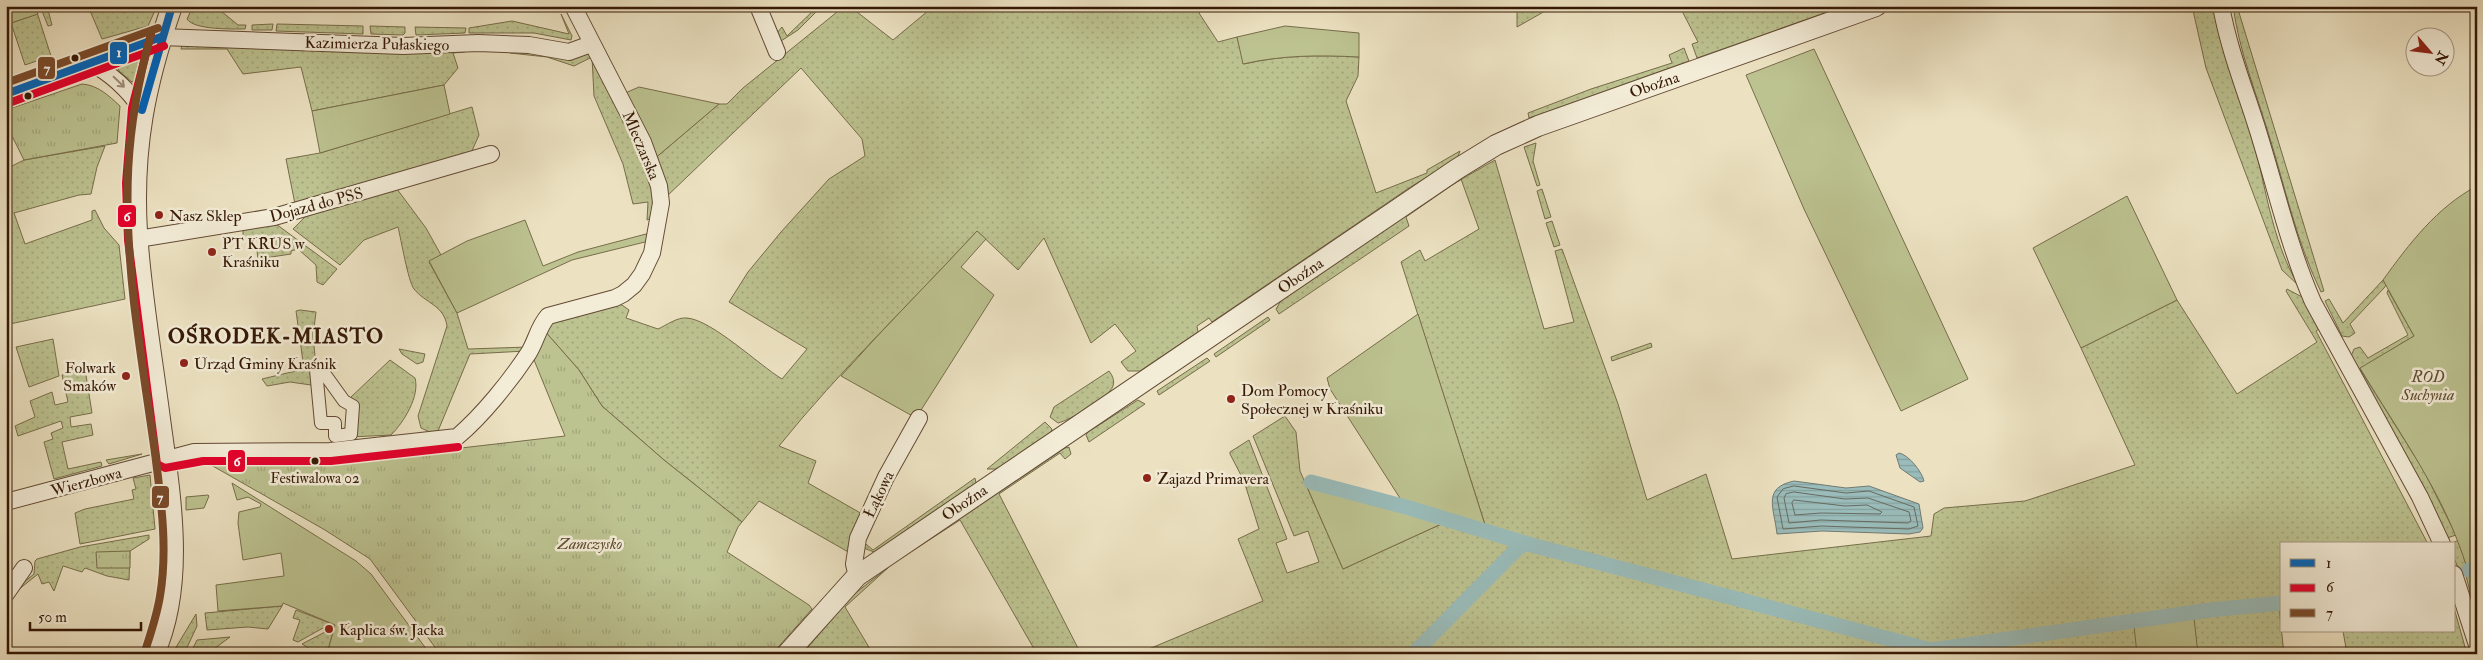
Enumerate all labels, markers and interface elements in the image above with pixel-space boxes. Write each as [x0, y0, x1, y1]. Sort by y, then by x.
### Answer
north arrow [2406, 28, 2456, 78]
street label: Kazimierza Pułaskiego [305, 33, 450, 55]
line badge: 1 [109, 41, 128, 65]
text: 1 [117, 44, 122, 61]
text: N [2430, 47, 2452, 68]
unlabelled marker [70, 53, 80, 63]
line badge: 7 [37, 56, 56, 80]
text: 7 [44, 60, 51, 77]
street label: Oboźna [1627, 67, 1682, 103]
one-way arrow [113, 76, 126, 88]
unlabelled marker [23, 91, 33, 101]
street label: Mleczarska [618, 108, 665, 183]
street label: Dojazd do PSS [267, 183, 365, 227]
line badge: 6 [117, 204, 137, 228]
place label: Nasz Sklep [169, 206, 241, 227]
text: 6 [123, 208, 131, 225]
marker: Nasz Sklep [153, 209, 165, 221]
place label: PT KRUS w Kraśniku [222, 234, 306, 272]
marker: PT KRUS w Kraśniku [206, 246, 218, 258]
street label: Oboźna [1274, 253, 1328, 298]
district label: OŚRODEK-MIASTO [168, 323, 384, 350]
place label: Urząd Gminy Kraśnik [194, 354, 337, 374]
marker: Urząd Gminy Kraśnik [178, 357, 190, 369]
place label: Folwark Smaków [63, 358, 117, 396]
park label: ROD Suchynia [2401, 367, 2454, 405]
marker: Folwark Smaków [120, 370, 132, 382]
place label: Dom Pomocy Społecznej w Kraśniku [1241, 381, 1383, 420]
marker: Dom Pomocy Społecznej w Kraśniku [1225, 393, 1237, 405]
line badge: 6 [227, 449, 246, 473]
text: 6 [233, 453, 241, 470]
marker: Festiwalowa 02 [310, 456, 320, 466]
street label: Wierzbowa [48, 463, 124, 501]
street label: Łąkowa [859, 467, 899, 521]
place label: Festiwalowa 02 [270, 469, 360, 488]
place label: Zajazd Primavera [1157, 469, 1269, 489]
marker: Zajazd Primavera [1141, 472, 1153, 484]
street label: Oboźna [938, 480, 992, 525]
line badge: 7 [151, 485, 170, 509]
text: 7 [157, 489, 164, 506]
park label: Zamczysko [557, 534, 623, 554]
legend [2280, 542, 2456, 632]
text: 1 [2326, 554, 2331, 573]
text: 6 [2326, 578, 2335, 597]
scale bar [30, 600, 141, 632]
text: 7 [2326, 604, 2333, 623]
text: 50 m [38, 608, 67, 627]
place label: Kaplica św. Jacka [339, 620, 445, 641]
marker: Kaplica św. Jacka [323, 623, 335, 635]

